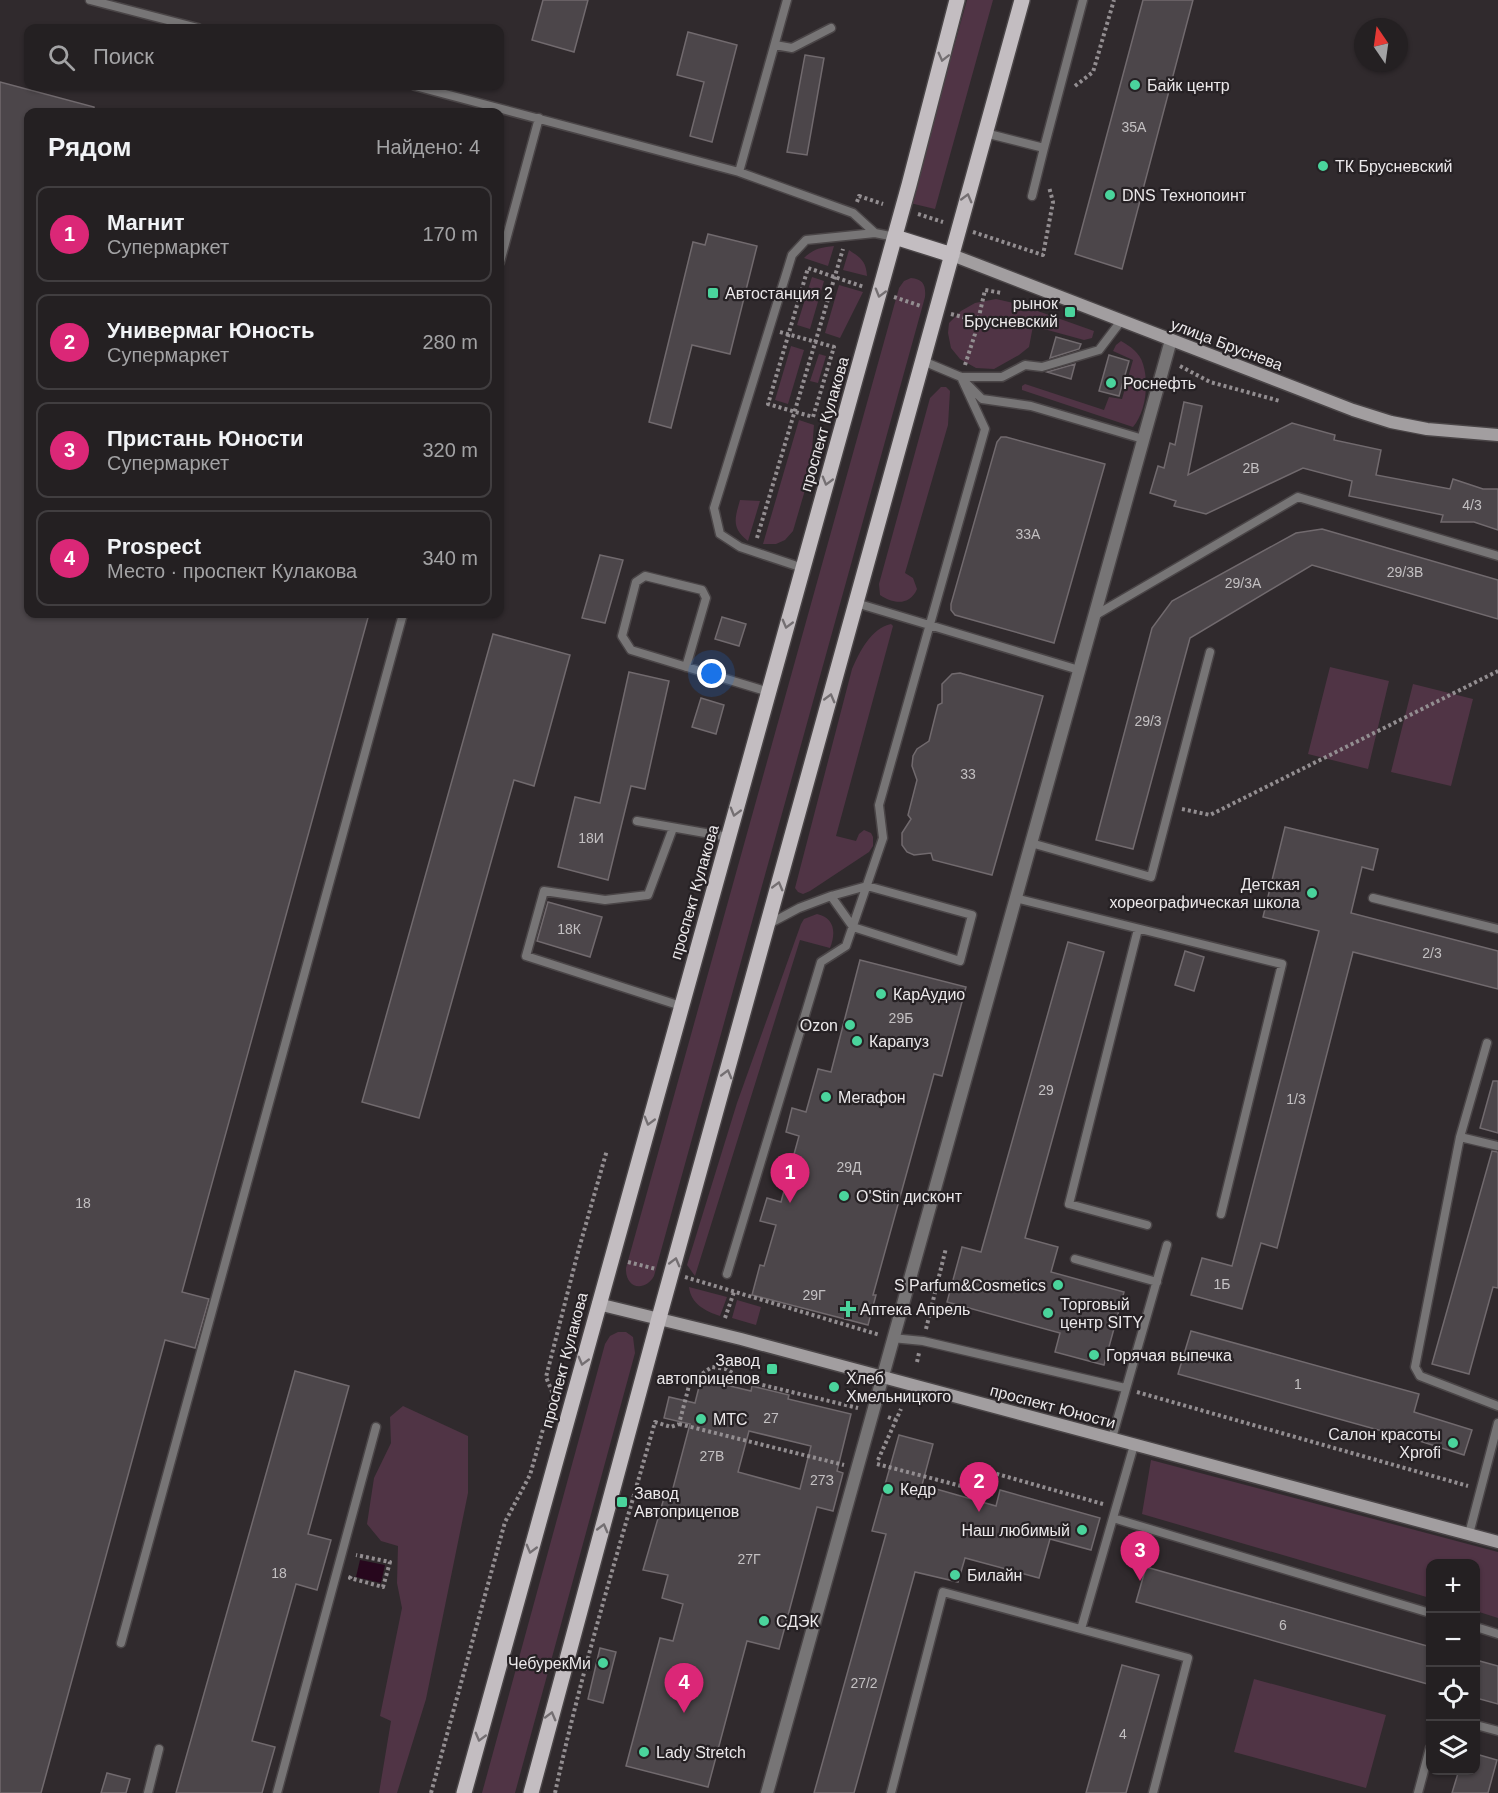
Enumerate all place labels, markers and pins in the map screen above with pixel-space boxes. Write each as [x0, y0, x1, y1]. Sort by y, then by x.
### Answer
place label: Байк центр [1147, 77, 1230, 94]
marker: Байк центр [1128, 78, 1142, 92]
place label: ТК Брусневский [1335, 158, 1453, 175]
marker: ТК Брусневский [1316, 159, 1330, 173]
place label: DNS Технопоинт [1122, 187, 1247, 204]
marker: DNS Технопоинт [1103, 188, 1117, 202]
place label: Автостанция 2 [725, 285, 833, 302]
marker: Автостанция 2 [706, 286, 720, 300]
place label: рынок Брусневский [964, 295, 1059, 330]
marker: рынок Брусневский [1063, 305, 1077, 319]
place label: Роснефть [1123, 375, 1196, 392]
marker: Роснефть [1104, 376, 1118, 390]
place label: Детская хореографическая школа [1109, 876, 1300, 911]
marker: Детская хореографическая школа [1305, 886, 1319, 900]
place label: КарАудио [893, 986, 965, 1003]
marker: КарАудио [874, 987, 888, 1001]
place label: Ozon [800, 1017, 838, 1034]
marker: Ozon [843, 1018, 857, 1032]
place label: Карапуз [869, 1033, 929, 1050]
marker: Карапуз [850, 1034, 864, 1048]
place label: Мегафон [838, 1089, 906, 1106]
marker: Мегафон [819, 1090, 833, 1104]
pin: 1 [770, 1154, 810, 1203]
place label: O'Stin дисконт [856, 1188, 963, 1205]
marker: O'Stin дисконт [837, 1189, 851, 1203]
place label: S Parfum&Cosmetics [894, 1277, 1046, 1294]
marker: S Parfum&Cosmetics [1051, 1278, 1065, 1292]
place label: Торговый центр SITY [1060, 1296, 1143, 1331]
place label: Аптека Апрель [860, 1301, 970, 1318]
marker: Аптека Апрель [841, 1302, 855, 1316]
marker: Торговый центр SITY [1041, 1306, 1055, 1320]
place label: Горячая выпечка [1106, 1347, 1232, 1364]
marker: Горячая выпечка [1087, 1348, 1101, 1362]
place label: Завод автоприцепов [656, 1352, 761, 1387]
marker: Завод автоприцепов [765, 1362, 779, 1376]
place label: Хлеб Хмельницкого [846, 1370, 951, 1405]
marker: Хлеб Хмельницкого [827, 1380, 841, 1394]
place label: МТС [713, 1411, 748, 1428]
marker: МТС [694, 1412, 708, 1426]
place label: Салон красоты Xprofi [1328, 1426, 1441, 1461]
marker: Салон красоты Xprofi [1446, 1436, 1460, 1450]
pin: 2 [960, 1462, 998, 1512]
place label: Кедр [900, 1481, 936, 1498]
marker: Кедр [881, 1482, 895, 1496]
place label: Завод Автоприцепов [634, 1485, 739, 1520]
marker: Завод Автоприцепов [615, 1495, 629, 1509]
place label: Наш любимый [961, 1522, 1070, 1539]
marker: Наш любимый [1075, 1523, 1089, 1537]
pin: 3 [1120, 1532, 1160, 1581]
place label: Билайн [967, 1567, 1022, 1584]
marker: Билайн [948, 1568, 962, 1582]
place label: СДЭК [776, 1613, 820, 1630]
marker: СДЭК [757, 1614, 771, 1628]
place label: ЧебурекМи [508, 1655, 591, 1672]
marker: ЧебурекМи [596, 1656, 610, 1670]
pin: 4 [664, 1664, 704, 1713]
place label: Lady Stretch [656, 1744, 746, 1761]
marker: Lady Stretch [637, 1745, 651, 1759]

